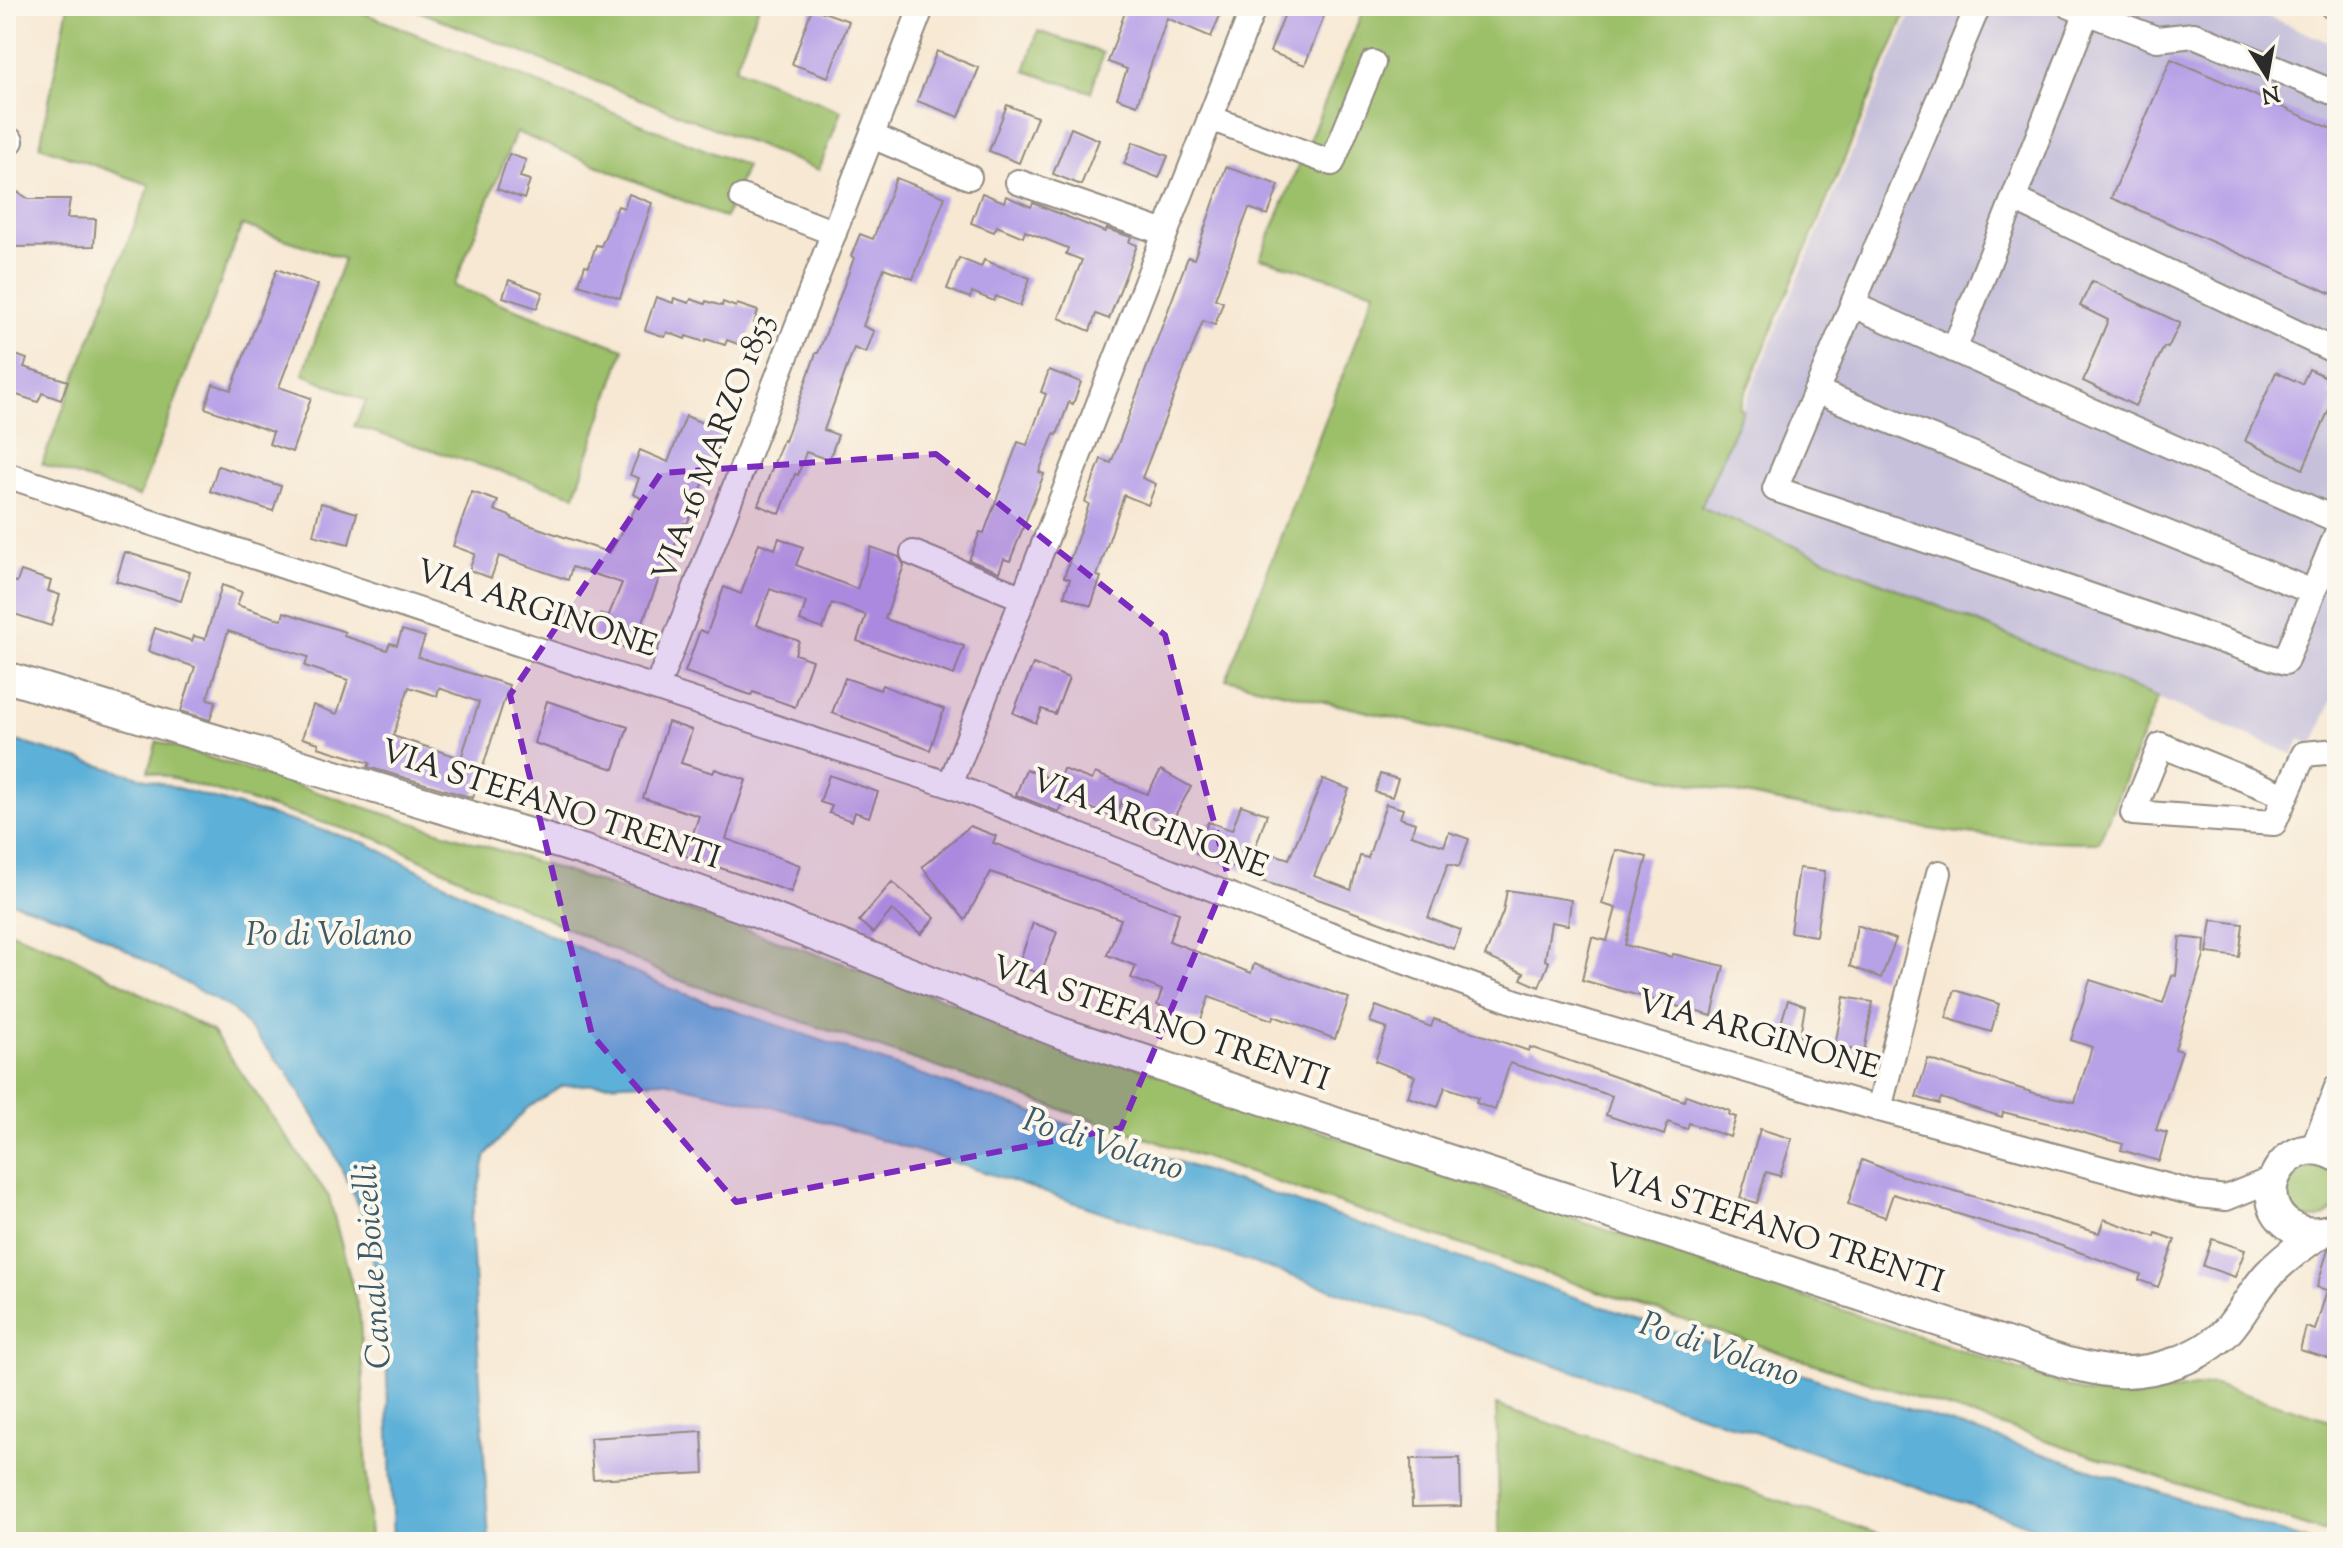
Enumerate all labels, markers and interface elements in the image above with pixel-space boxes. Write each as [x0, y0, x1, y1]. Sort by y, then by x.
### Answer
north arrow [2227, 36, 2307, 116]
text: N [2258, 75, 2282, 110]
street label: VIA 16 MARZO 1853 [643, 307, 787, 589]
street label: VIA ARGINONE [410, 549, 662, 671]
street label: VIA STEFANO TRENTI [374, 729, 726, 883]
street label: VIA ARGINONE [1024, 759, 1274, 891]
water label: Po di Volano [246, 912, 412, 961]
street label: VIA STEFANO TRENTI [985, 945, 1335, 1105]
street label: VIA ARGINONE [1631, 979, 1885, 1093]
water label: Po di Volano [1016, 1097, 1190, 1195]
street label: VIA STEFANO TRENTI [1598, 1153, 1950, 1307]
water label: Canale Boicelli [342, 1162, 406, 1370]
water label: Po di Volano [1632, 1301, 1806, 1401]

